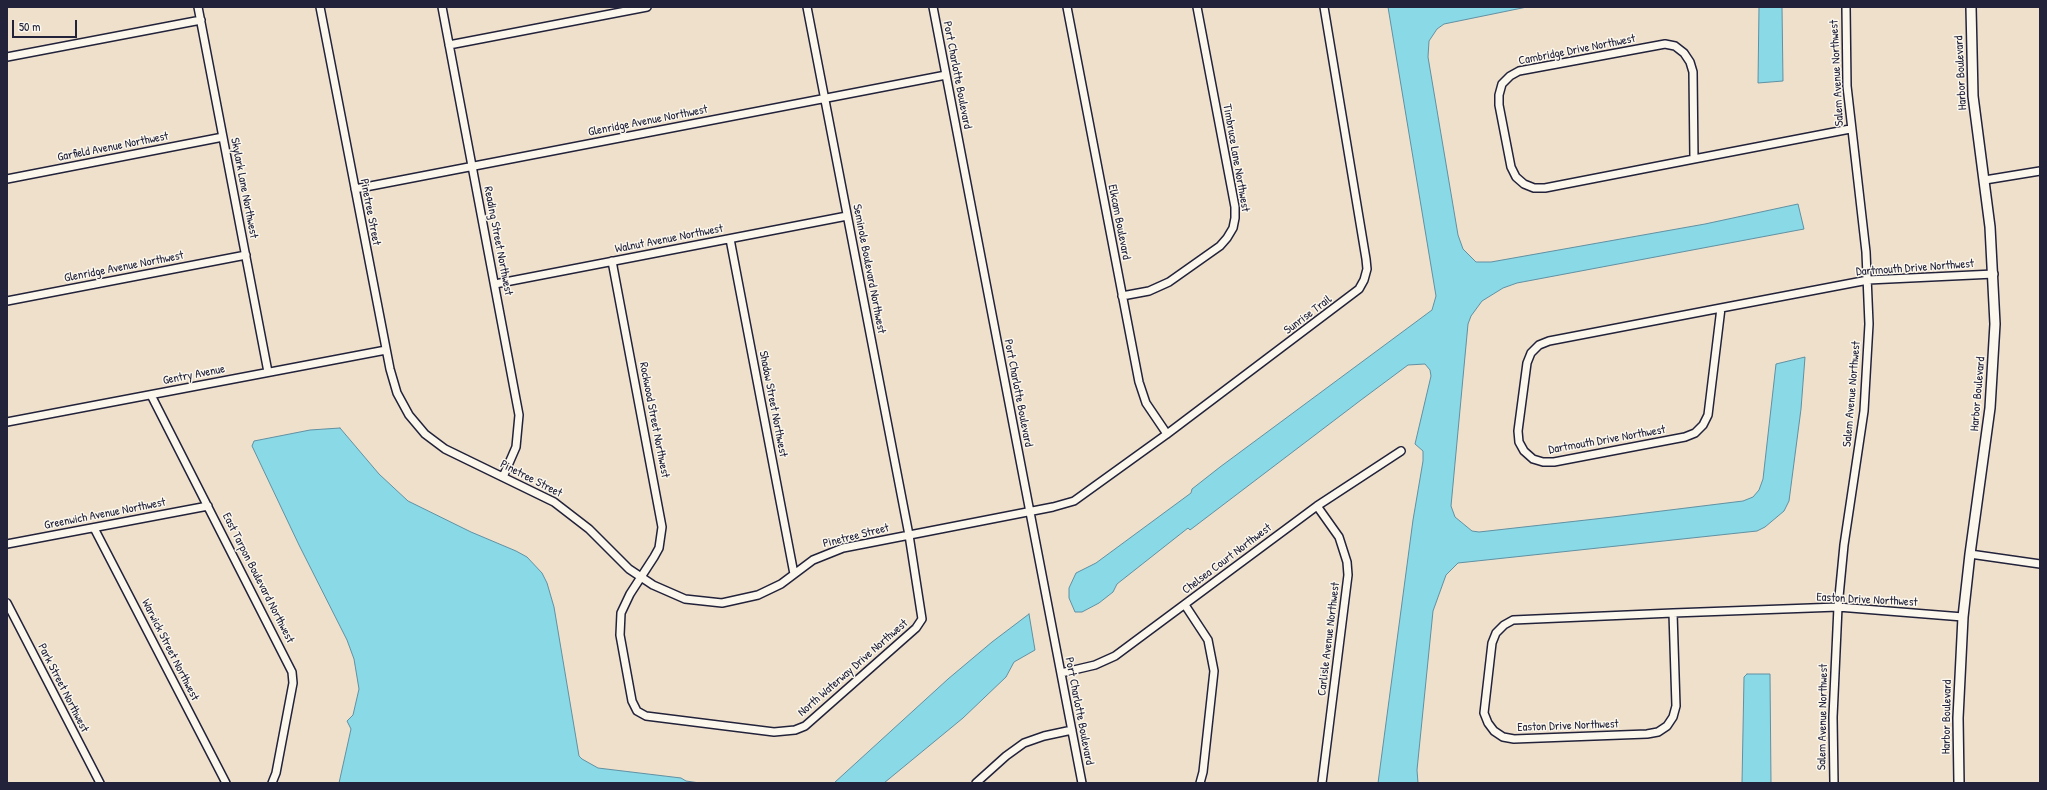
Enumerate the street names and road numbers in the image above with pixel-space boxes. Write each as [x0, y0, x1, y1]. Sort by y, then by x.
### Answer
street label: Port Charlotte Boulevard [939, 20, 975, 130]
street label: Salem Avenue Northwest [1827, 20, 1847, 126]
street label: Cambridge Drive Northwest [1517, 32, 1637, 68]
street label: Harbor Boulevard [1952, 35, 1970, 111]
street label: Glenridge Avenue Northwest [587, 102, 709, 140]
street label: Timbruce Lane Northwest [1219, 103, 1253, 213]
street label: Garfield Avenue Northwest [56, 129, 170, 165]
street label: Skylark Lane Northwest [227, 137, 261, 239]
street label: Pinetree Street [356, 177, 384, 247]
street label: Elkcam Boulevard [1105, 183, 1133, 261]
street label: Reading Street Northwest [480, 185, 516, 297]
street label: Seminole Boulevard Northwest [849, 203, 889, 335]
street label: Walnut Avenue Northwest [614, 221, 724, 257]
street label: Glenridge Avenue Northwest [63, 248, 185, 286]
street label: Dartmouth Drive Northwest [1855, 257, 1975, 279]
street label: Sunrise Trail [1281, 292, 1335, 338]
street label: Port Charlotte Boulevard [1000, 338, 1036, 448]
street label: Salem Avenue Northwest [1840, 340, 1864, 448]
street label: Shadow Street Northwest [756, 350, 790, 458]
street label: Harbor Boulevard [1968, 356, 1988, 432]
street label: Rockwood Street Northwest [636, 361, 672, 479]
street label: Gentry Avenue [162, 362, 226, 388]
street label: Dartmouth Drive Northwest [1547, 423, 1667, 457]
street label: Pinetree Street [498, 457, 564, 501]
street label: Greenwich Avenue Northwest [43, 495, 167, 533]
street label: East Tarpon Boulevard Northwest [219, 511, 297, 645]
street label: Pinetree Street [821, 521, 891, 551]
street label: Chelsea Court Northwest [1179, 521, 1275, 597]
street label: Carlisle Avenue Northwest [1315, 581, 1343, 697]
street label: Easton Drive Northwest [1816, 590, 1918, 610]
street label: Warwick Street Northwest [138, 597, 202, 703]
street label: North Waterway Drive Northwest [795, 616, 911, 720]
street label: Park Street Northwest [34, 641, 92, 735]
street label: Port Charlotte Boulevard [1061, 656, 1097, 766]
street label: Salem Avenue Northwest [1815, 664, 1831, 770]
street label: Harbor Boulevard [1939, 680, 1955, 754]
street label: Easton Drive Northwest [1517, 717, 1619, 735]

